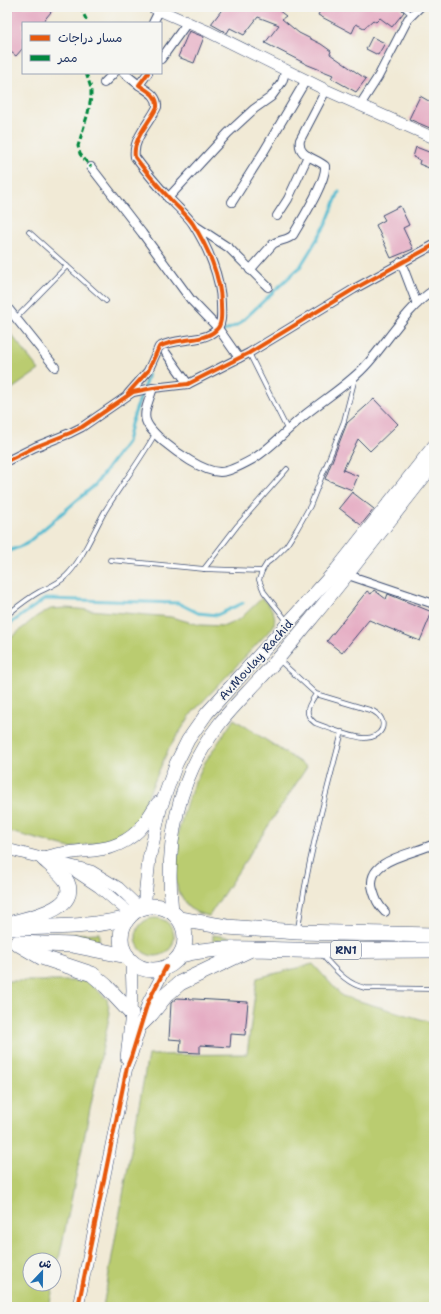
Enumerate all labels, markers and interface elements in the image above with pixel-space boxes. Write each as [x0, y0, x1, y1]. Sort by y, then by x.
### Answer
legend [22, 22, 162, 74]
text: مسار دراجات [58, 30, 122, 46]
text: ممر [57, 50, 77, 66]
street label: Av.Moulay Rachid [215, 616, 297, 704]
road number: RN1 [331, 941, 361, 959]
north arrow [22, 1252, 62, 1292]
text: ش [37, 1254, 54, 1272]

